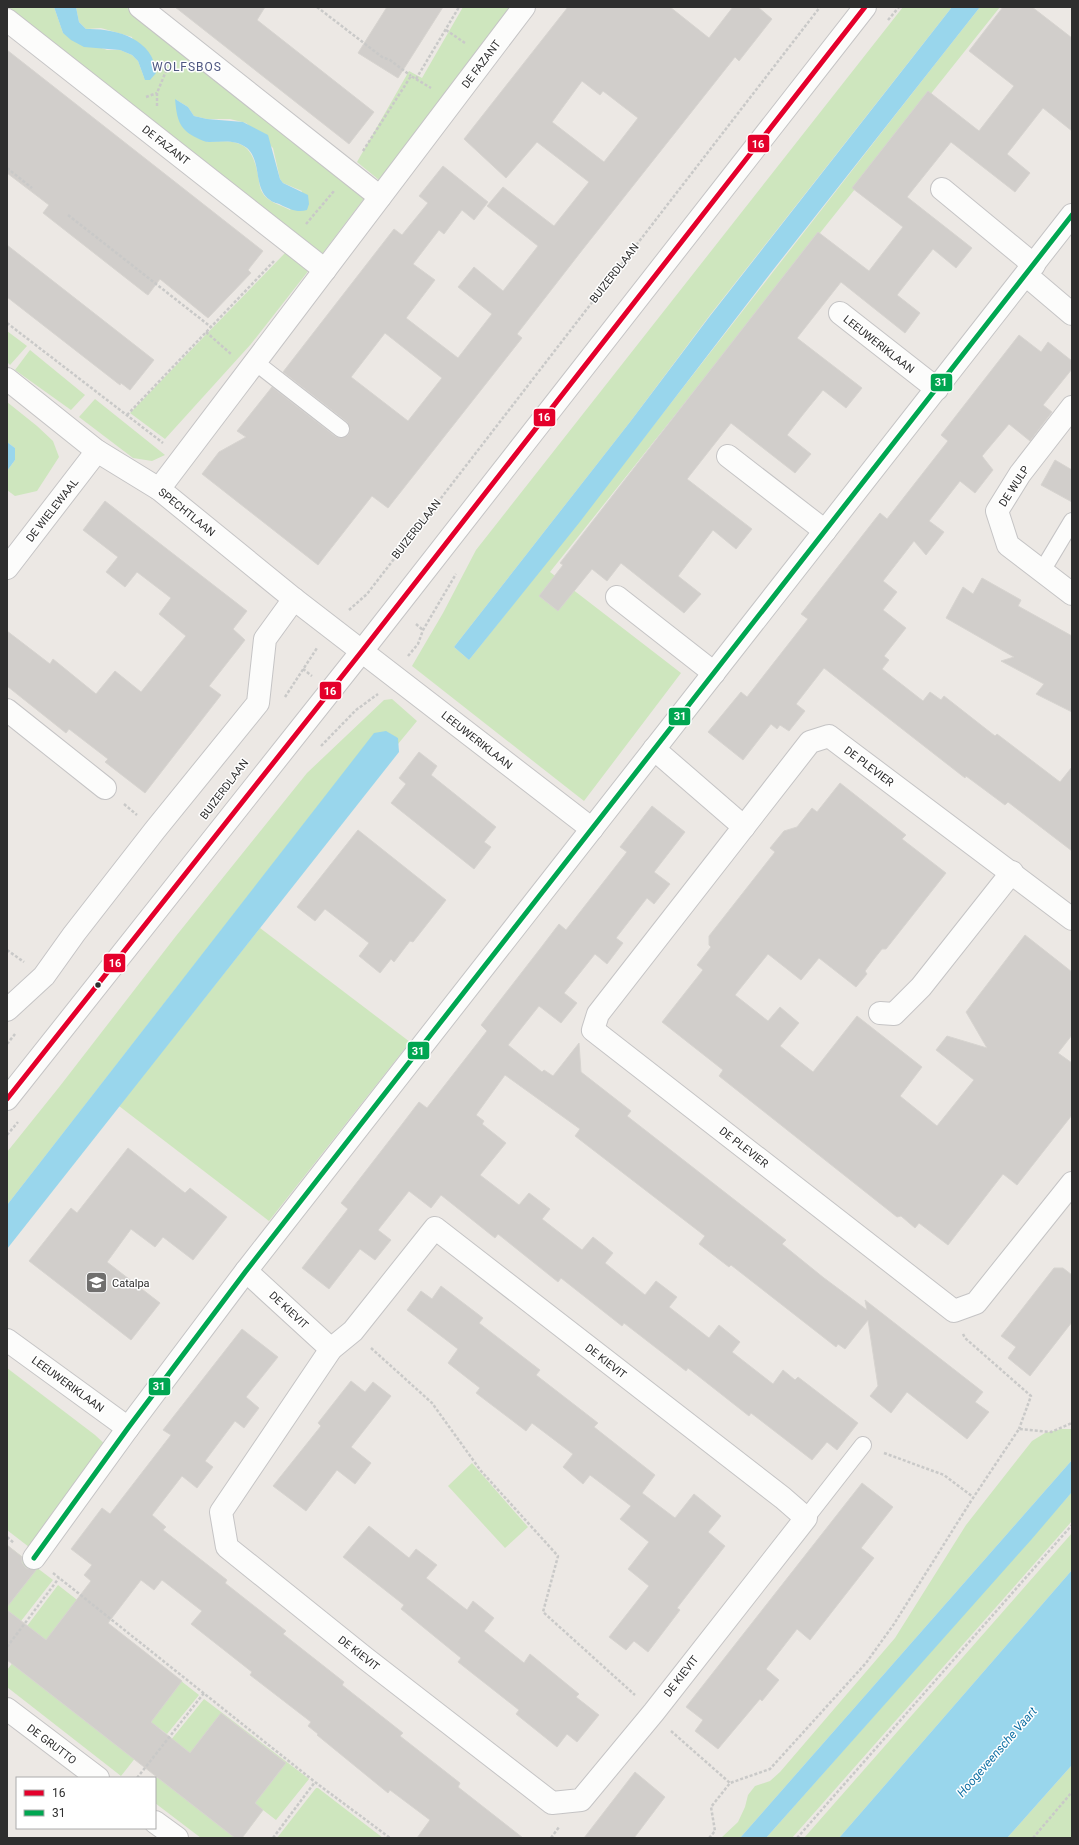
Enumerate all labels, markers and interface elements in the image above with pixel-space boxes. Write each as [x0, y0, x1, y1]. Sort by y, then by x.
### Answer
street label: DE FAZANT [459, 37, 504, 91]
district label: WOLFSBOS [152, 60, 222, 74]
street label: DE FAZANT [139, 123, 192, 168]
line badge: 16 [747, 134, 770, 153]
text: 16 [752, 138, 764, 151]
street label: BUIZERDLAAN [587, 241, 642, 306]
street label: LEEUWERIKLAAN [841, 313, 917, 376]
line badge: 31 [930, 373, 953, 392]
text: 31 [935, 376, 947, 389]
line badge: 16 [533, 408, 556, 427]
text: 16 [538, 411, 550, 424]
street label: DE WULP [996, 463, 1032, 509]
street label: DE WIELEWAAL [24, 476, 81, 545]
street label: SPECHTLAAN [156, 486, 218, 539]
street label: BUIZERDLAAN [389, 497, 444, 562]
line badge: 16 [319, 681, 342, 700]
text: 16 [324, 685, 336, 698]
line badge: 31 [668, 707, 691, 726]
street label: LEEUWERIKLAAN [439, 709, 515, 772]
text: 31 [674, 710, 686, 723]
street label: DE PLEVIER [841, 744, 896, 789]
street label: BUIZERDLAAN [198, 757, 251, 822]
line badge: 16 [103, 953, 126, 973]
text: 16 [109, 957, 121, 970]
unlabelled marker [93, 980, 103, 990]
line badge: 31 [407, 1041, 430, 1060]
text: 31 [412, 1045, 424, 1058]
street label: DE PLEVIER [717, 1124, 771, 1171]
school or university icon: Catalpa [83, 1270, 109, 1296]
place label: Catalpa [112, 1277, 150, 1290]
street label: DE KIEVIT [266, 1289, 311, 1332]
street label: DE KIEVIT [582, 1341, 629, 1382]
street label: LEEUWERIKLAAN [29, 1354, 107, 1415]
line badge: 31 [148, 1377, 171, 1396]
text: 31 [153, 1380, 165, 1393]
street label: DE KIEVIT [335, 1633, 382, 1674]
street label: DE KIEVIT [661, 1653, 702, 1700]
water label: Hoogeveensche Vaart [954, 1704, 1040, 1800]
street label: DE GRUTTO [25, 1722, 79, 1767]
legend [16, 1777, 156, 1829]
text: 16 [52, 1786, 66, 1800]
text: 31 [52, 1806, 66, 1820]

